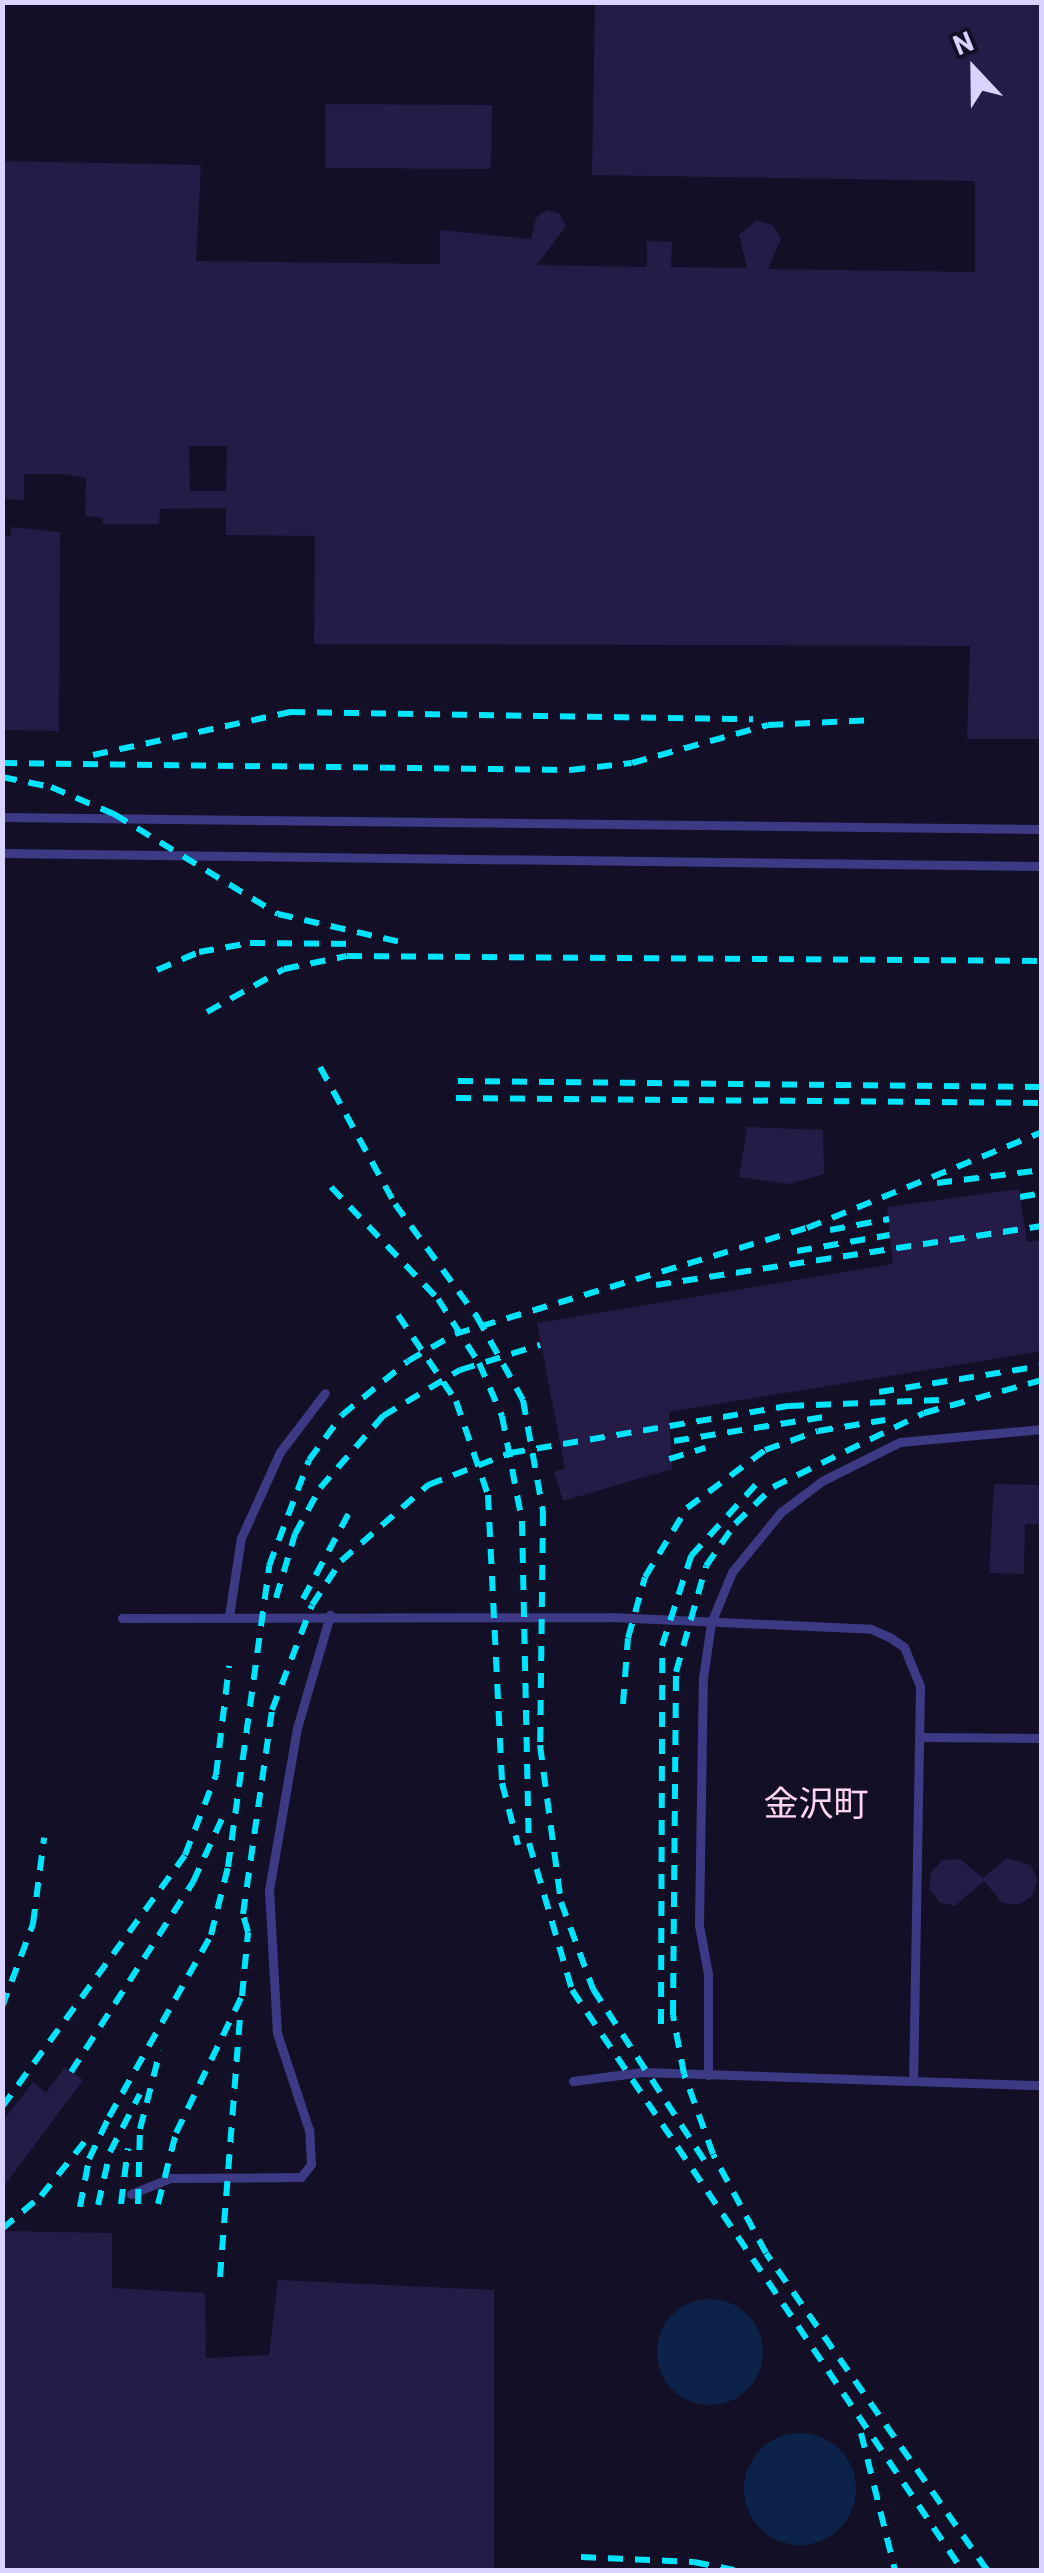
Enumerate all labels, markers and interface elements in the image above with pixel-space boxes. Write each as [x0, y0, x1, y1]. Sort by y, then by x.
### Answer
north arrow [924, 20, 1024, 120]
text: N [948, 23, 978, 61]
district label: 金沢町 [764, 1781, 868, 1823]

